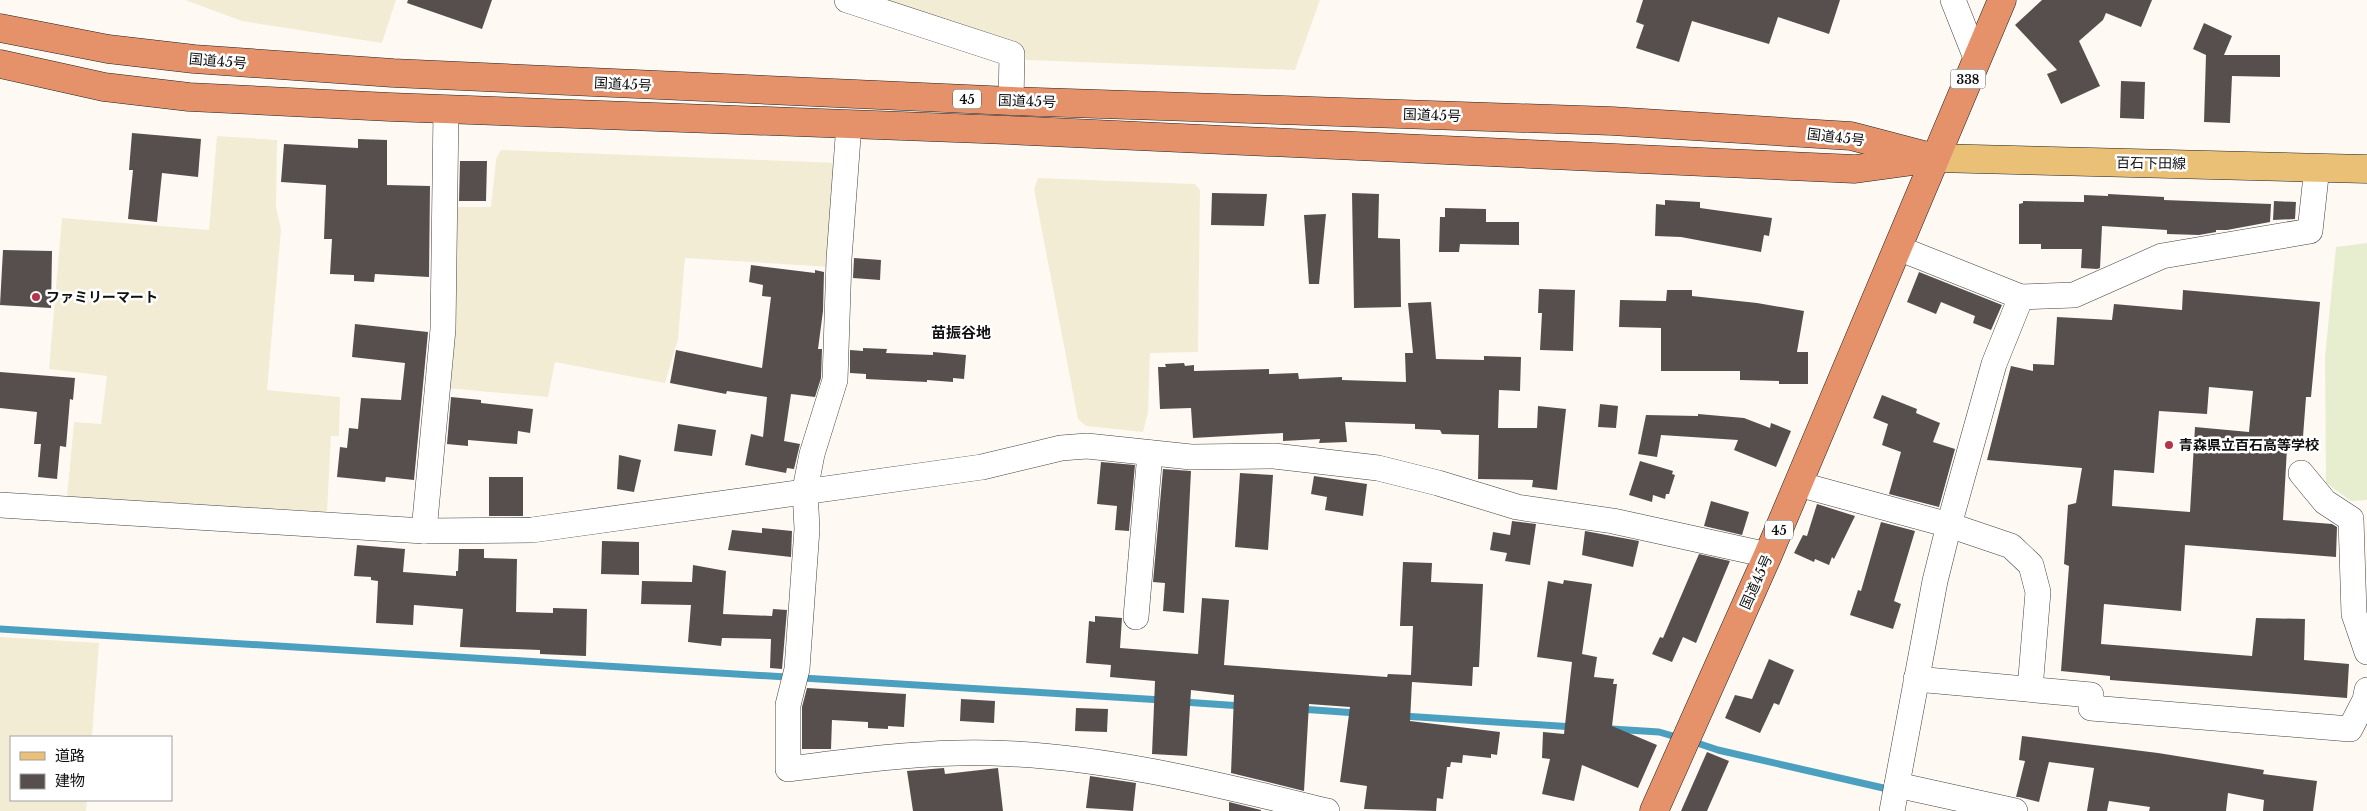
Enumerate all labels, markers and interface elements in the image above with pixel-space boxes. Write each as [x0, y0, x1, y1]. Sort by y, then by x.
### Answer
street label: 国道45号 [188, 49, 248, 73]
road number: 338 [1950, 70, 1986, 88]
street label: 国道45号 [593, 73, 653, 95]
road number: 45 [953, 90, 981, 108]
street label: 国道45号 [998, 91, 1056, 111]
street label: 国道45号 [1403, 105, 1461, 125]
street label: 国道45号 [1806, 125, 1866, 149]
street label: 百石下田線 [2116, 153, 2186, 173]
place label: ファミリーマート [46, 288, 158, 306]
marker: ファミリーマート [30, 291, 42, 303]
district label: 苗振谷地 [931, 323, 991, 342]
place label: 青森県立百石高等学校 [2179, 436, 2319, 454]
marker: 青森県立百石高等学校 [2163, 439, 2175, 451]
road number: 45 [1765, 520, 1793, 540]
street label: 国道45号 [1736, 552, 1776, 612]
legend [10, 736, 172, 801]
text: 道路 [55, 746, 85, 765]
text: 建物 [55, 771, 85, 790]

